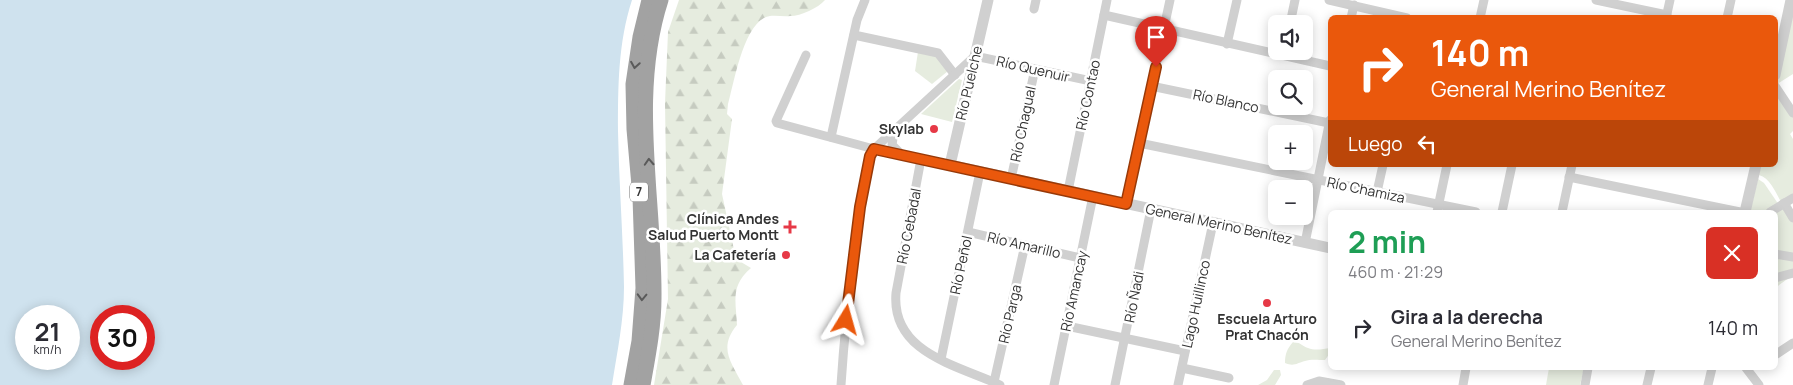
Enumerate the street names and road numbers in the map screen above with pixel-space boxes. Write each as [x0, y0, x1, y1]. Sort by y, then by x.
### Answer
street label: Río Puelche [951, 44, 986, 122]
street label: Río Quenuir [995, 51, 1072, 86]
street label: Río Contao [1071, 58, 1104, 132]
street label: Río Chagual [1005, 84, 1040, 163]
street label: Río Blanco [1191, 84, 1261, 117]
street label: Río Chamiza [1325, 172, 1407, 207]
road number: 7 [630, 182, 648, 202]
street label: Río Cebadal [892, 186, 925, 265]
street label: General Merino Benítez [1144, 199, 1294, 248]
street label: Río Amarillo [986, 227, 1063, 262]
street label: Río Peñol [945, 234, 976, 296]
street label: Río Amancay [1056, 248, 1091, 333]
street label: Lago Huillinco [1177, 258, 1214, 350]
street label: Río Ñadi [1119, 270, 1148, 324]
street label: Río Parga [994, 283, 1026, 345]

